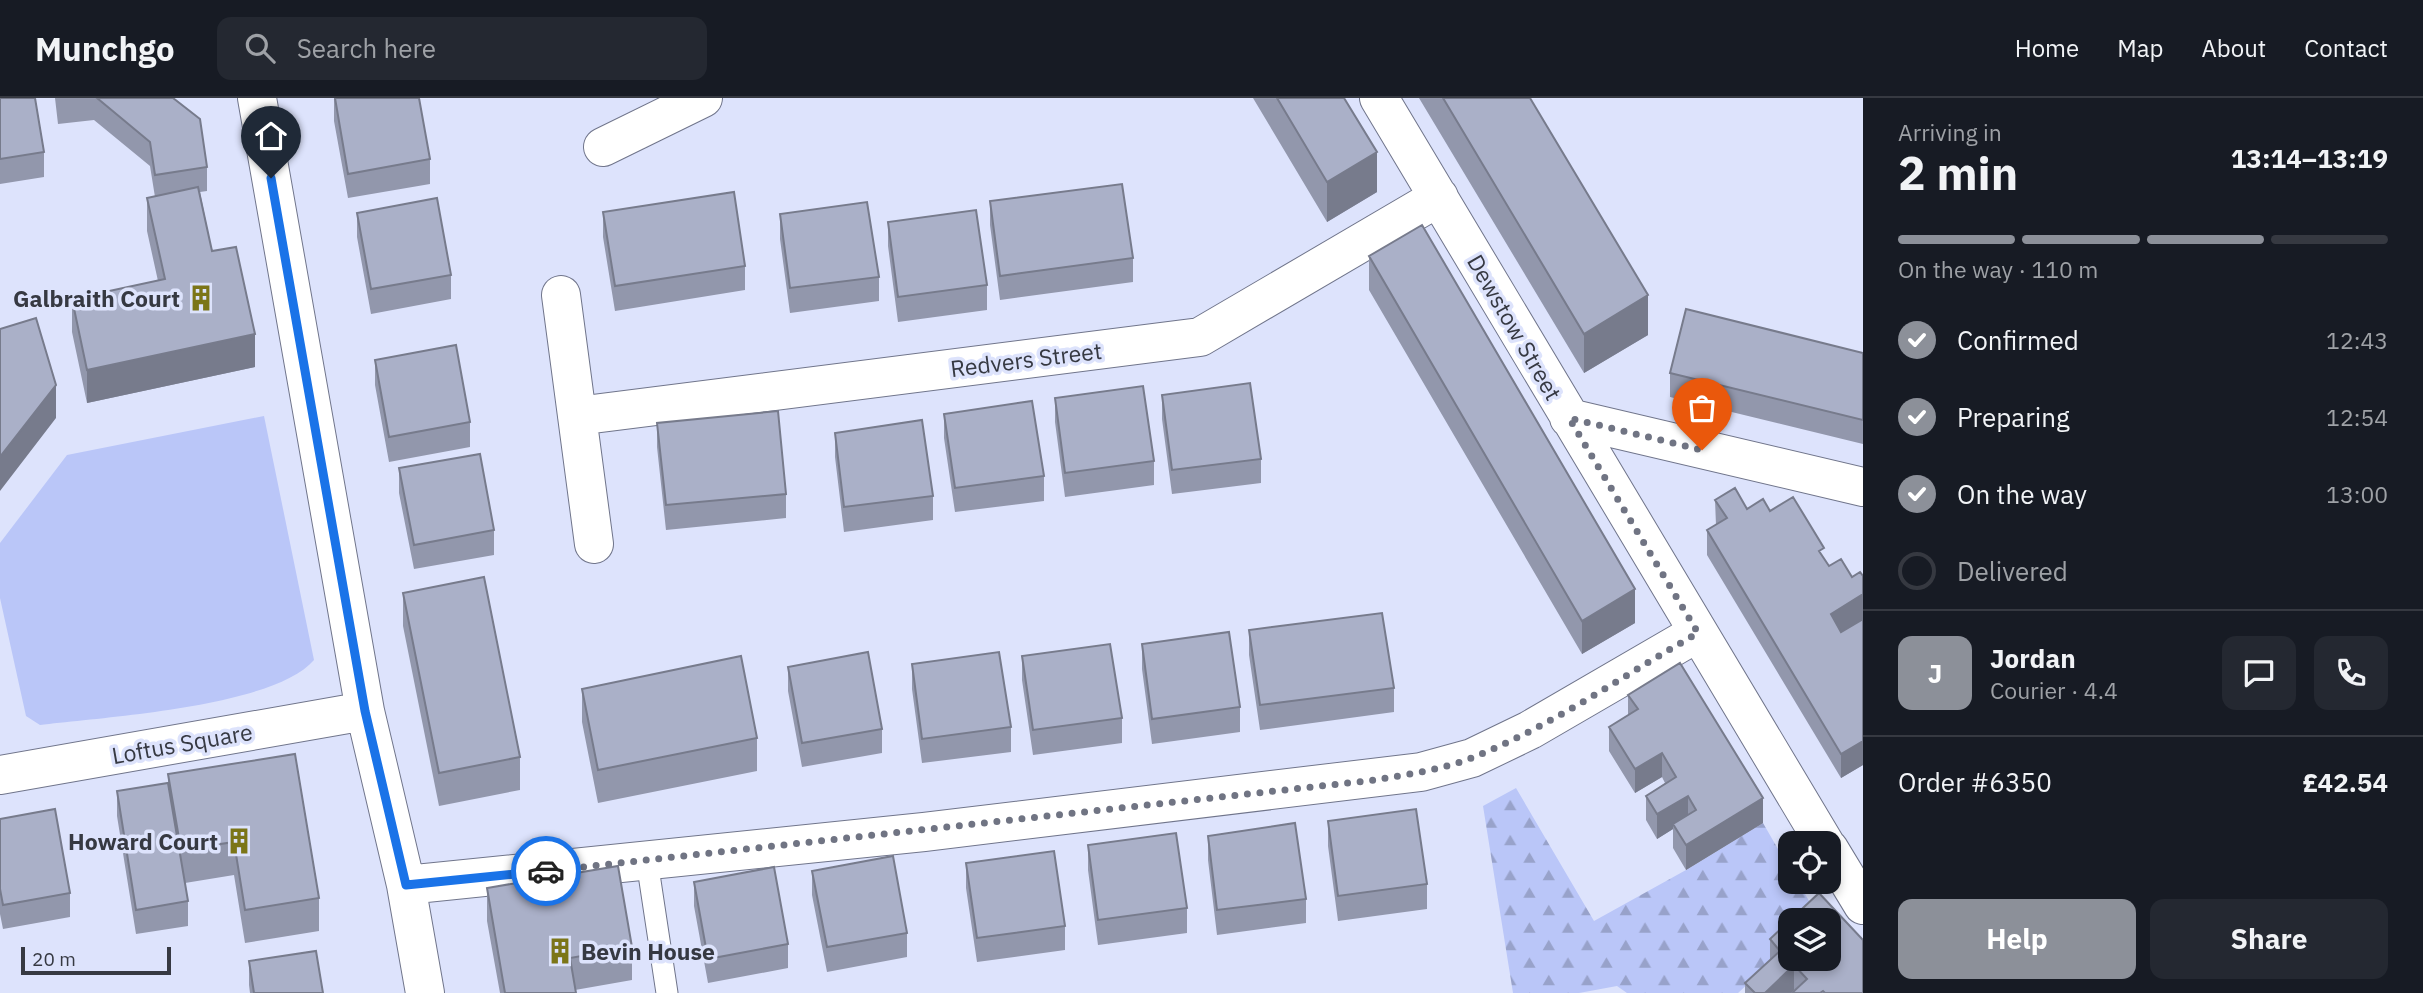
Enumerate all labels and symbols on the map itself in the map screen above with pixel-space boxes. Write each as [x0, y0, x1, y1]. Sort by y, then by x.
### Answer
pin [241, 106, 301, 178]
street label: Dewstow Street [1461, 249, 1569, 405]
place label: Galbraith Court [13, 283, 180, 313]
building icon: Galbraith Court [186, 283, 216, 313]
street label: Redvers Street [949, 335, 1103, 383]
pin [1672, 378, 1732, 450]
street label: Loftus Square [109, 716, 255, 770]
place label: Howard Court [68, 826, 218, 856]
building icon: Howard Court [224, 826, 254, 856]
courier [511, 836, 581, 906]
building icon: Bevin House [545, 936, 575, 966]
place label: Bevin House [581, 936, 715, 966]
scale bar [21, 944, 172, 976]

